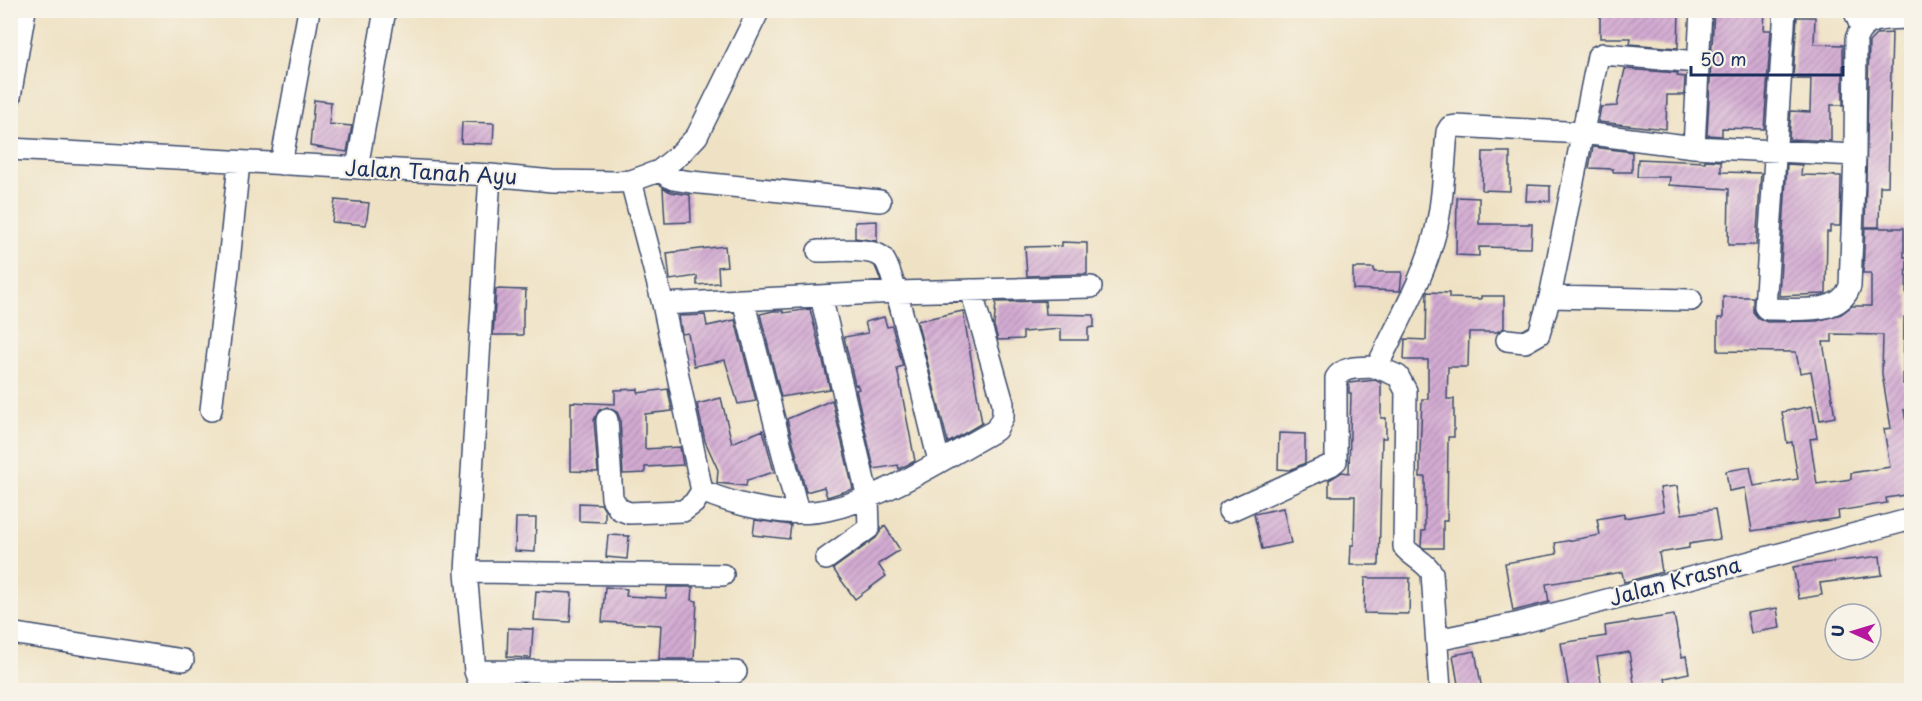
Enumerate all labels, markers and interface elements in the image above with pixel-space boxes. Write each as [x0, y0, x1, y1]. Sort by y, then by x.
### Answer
scale bar [1691, 39, 1842, 77]
text: 50 m [1700, 45, 1747, 72]
street label: Jalan Tanah Ayu [344, 151, 518, 191]
street label: Jalan Krasna [1605, 547, 1744, 613]
north arrow [1823, 602, 1883, 662]
text: U [1825, 624, 1849, 638]

